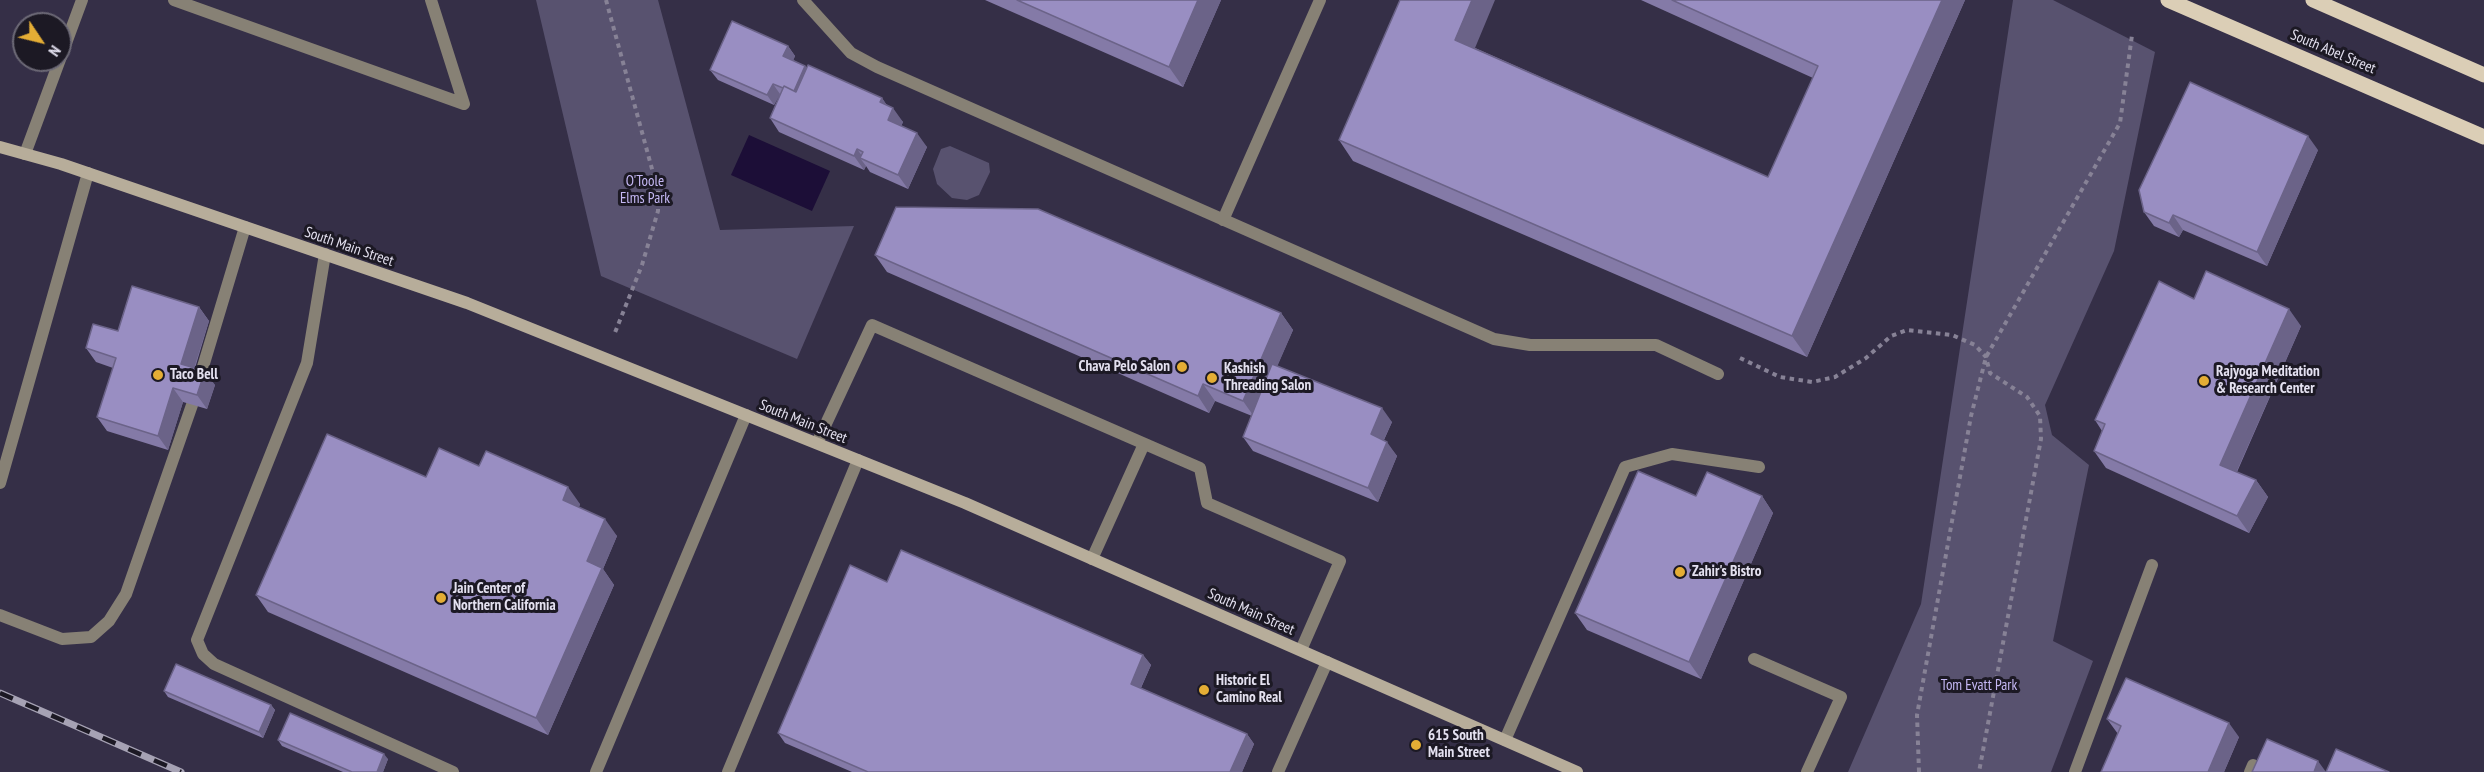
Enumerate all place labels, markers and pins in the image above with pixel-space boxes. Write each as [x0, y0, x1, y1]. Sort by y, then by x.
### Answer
place label: Chava Pelo Salon [1079, 358, 1170, 376]
marker: Chava Pelo Salon [1175, 360, 1189, 374]
place label: Kashish Threading Salon [1224, 360, 1311, 395]
place label: Rajyoga Meditation & Research Center [2216, 363, 2320, 398]
place label: Taco Bell [170, 366, 218, 384]
marker: Taco Bell [151, 368, 165, 382]
marker: Kashish Threading Salon [1205, 371, 1219, 385]
marker: Rajyoga Meditation & Research Center [2197, 374, 2211, 388]
place label: Zahir's Bistro [1692, 563, 1761, 581]
marker: Zahir's Bistro [1673, 565, 1687, 579]
place label: Jain Center of Northern California [453, 580, 556, 615]
marker: Jain Center of Northern California [434, 591, 448, 605]
place label: Historic El Camino Real [1216, 672, 1282, 707]
marker: Historic El Camino Real [1197, 683, 1211, 697]
place label: 615 South Main Street [1428, 727, 1490, 762]
marker: 615 South Main Street [1409, 738, 1423, 752]

